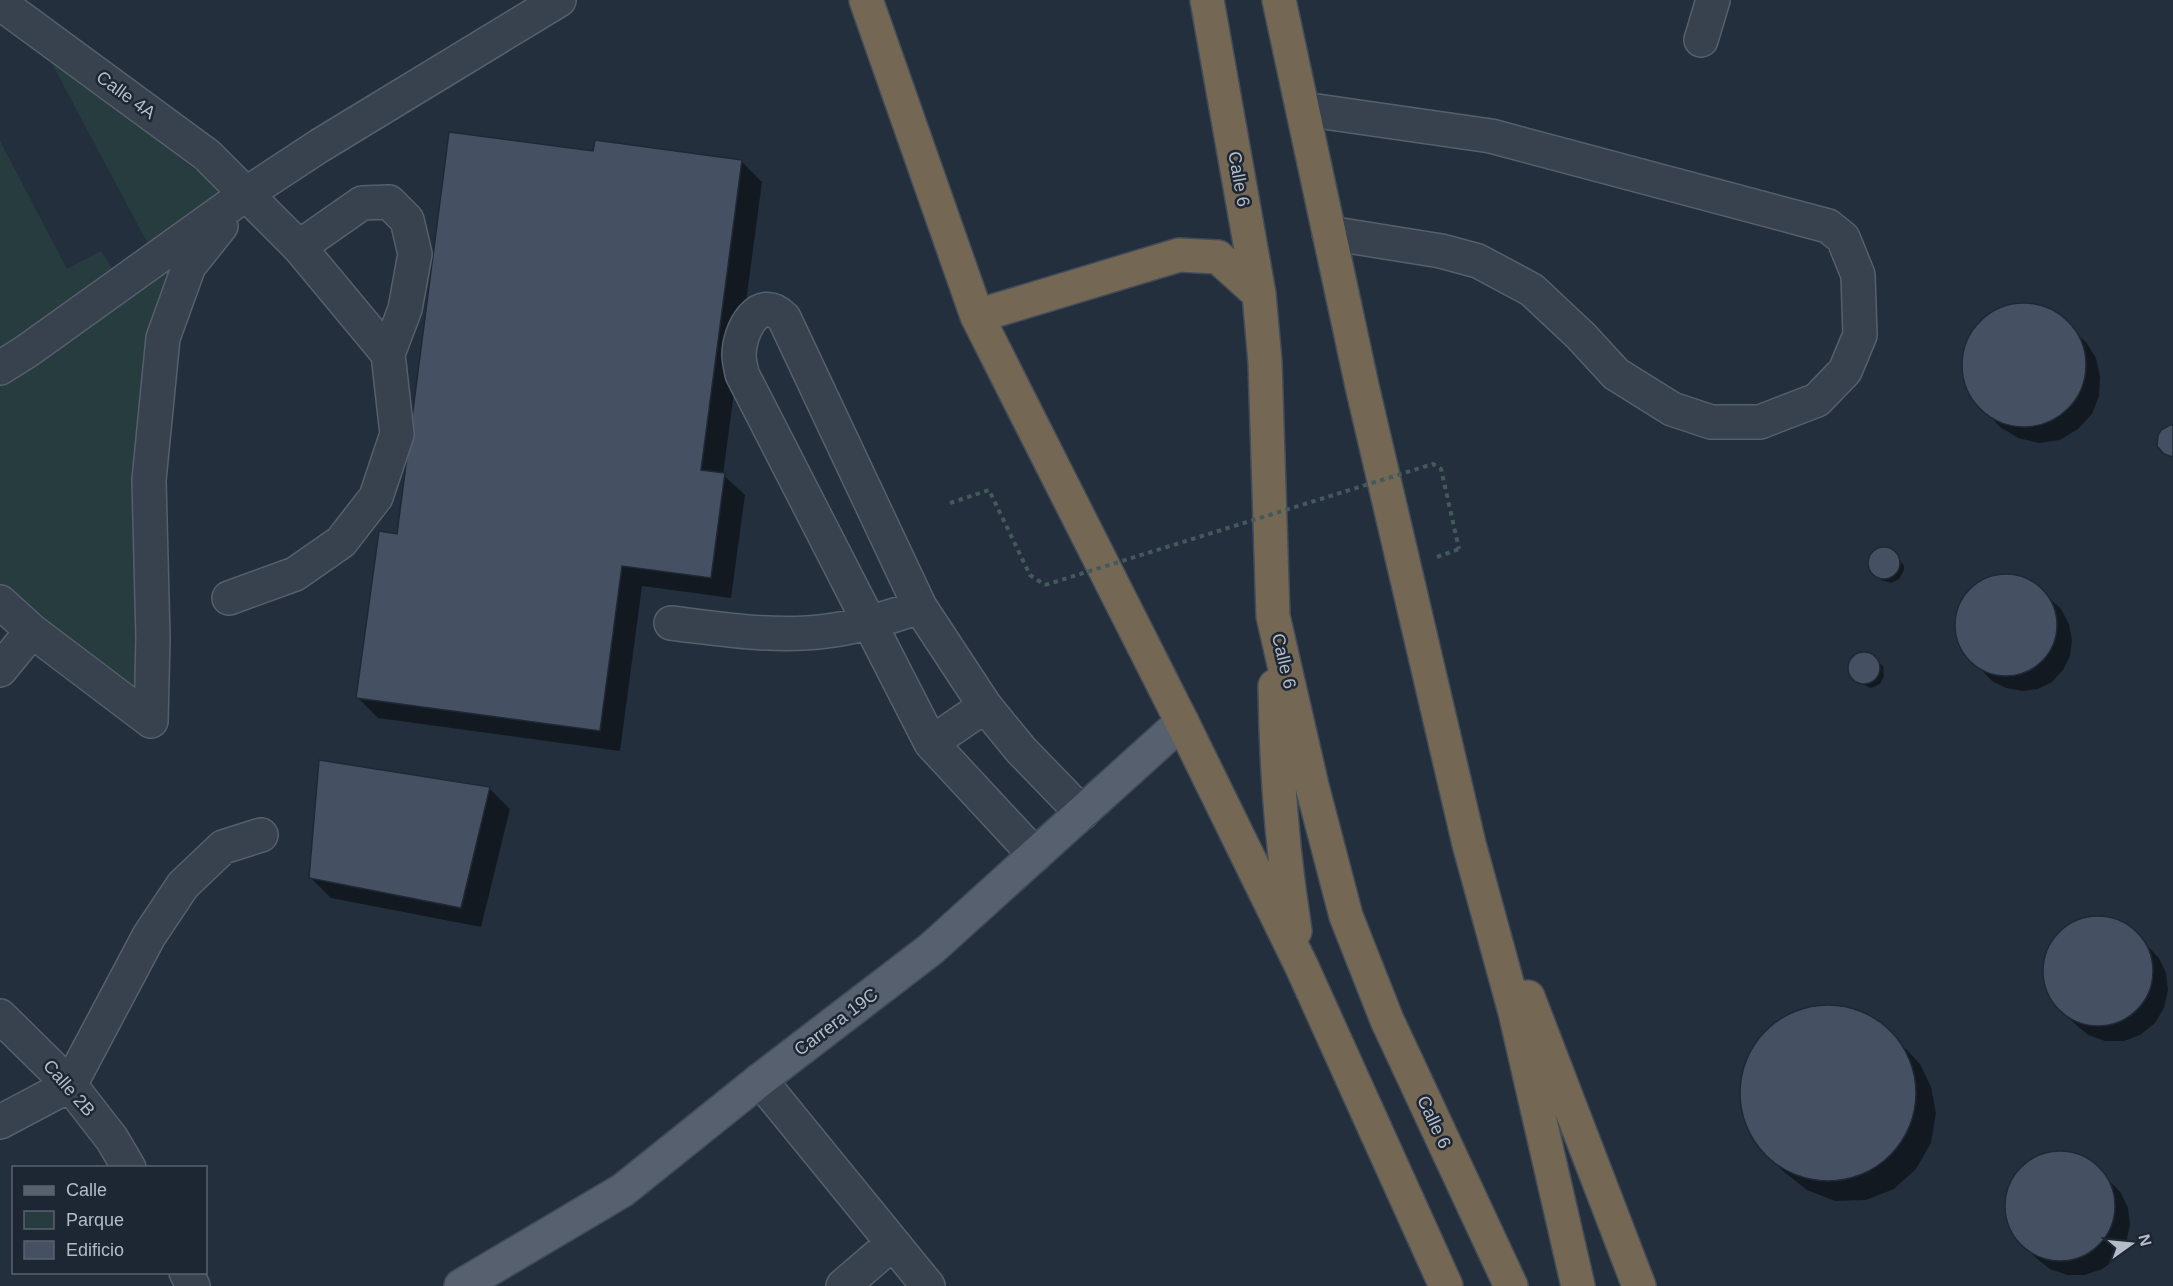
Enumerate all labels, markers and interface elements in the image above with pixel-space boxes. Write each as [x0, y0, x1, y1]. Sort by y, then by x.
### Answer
street label: Calle 4A [93, 67, 159, 123]
street label: Calle 6 [1224, 150, 1254, 208]
street label: Calle 6 [1268, 631, 1300, 691]
street label: Carrera 19C [790, 984, 882, 1060]
street label: Calle 2B [39, 1056, 99, 1120]
street label: Calle 6 [1413, 1092, 1455, 1152]
legend [12, 1166, 207, 1274]
text: Calle [66, 1180, 107, 1200]
text: Parque [66, 1210, 124, 1230]
north arrow [2101, 1214, 2161, 1274]
text: N [2135, 1232, 2155, 1248]
text: Edificio [66, 1240, 124, 1260]

